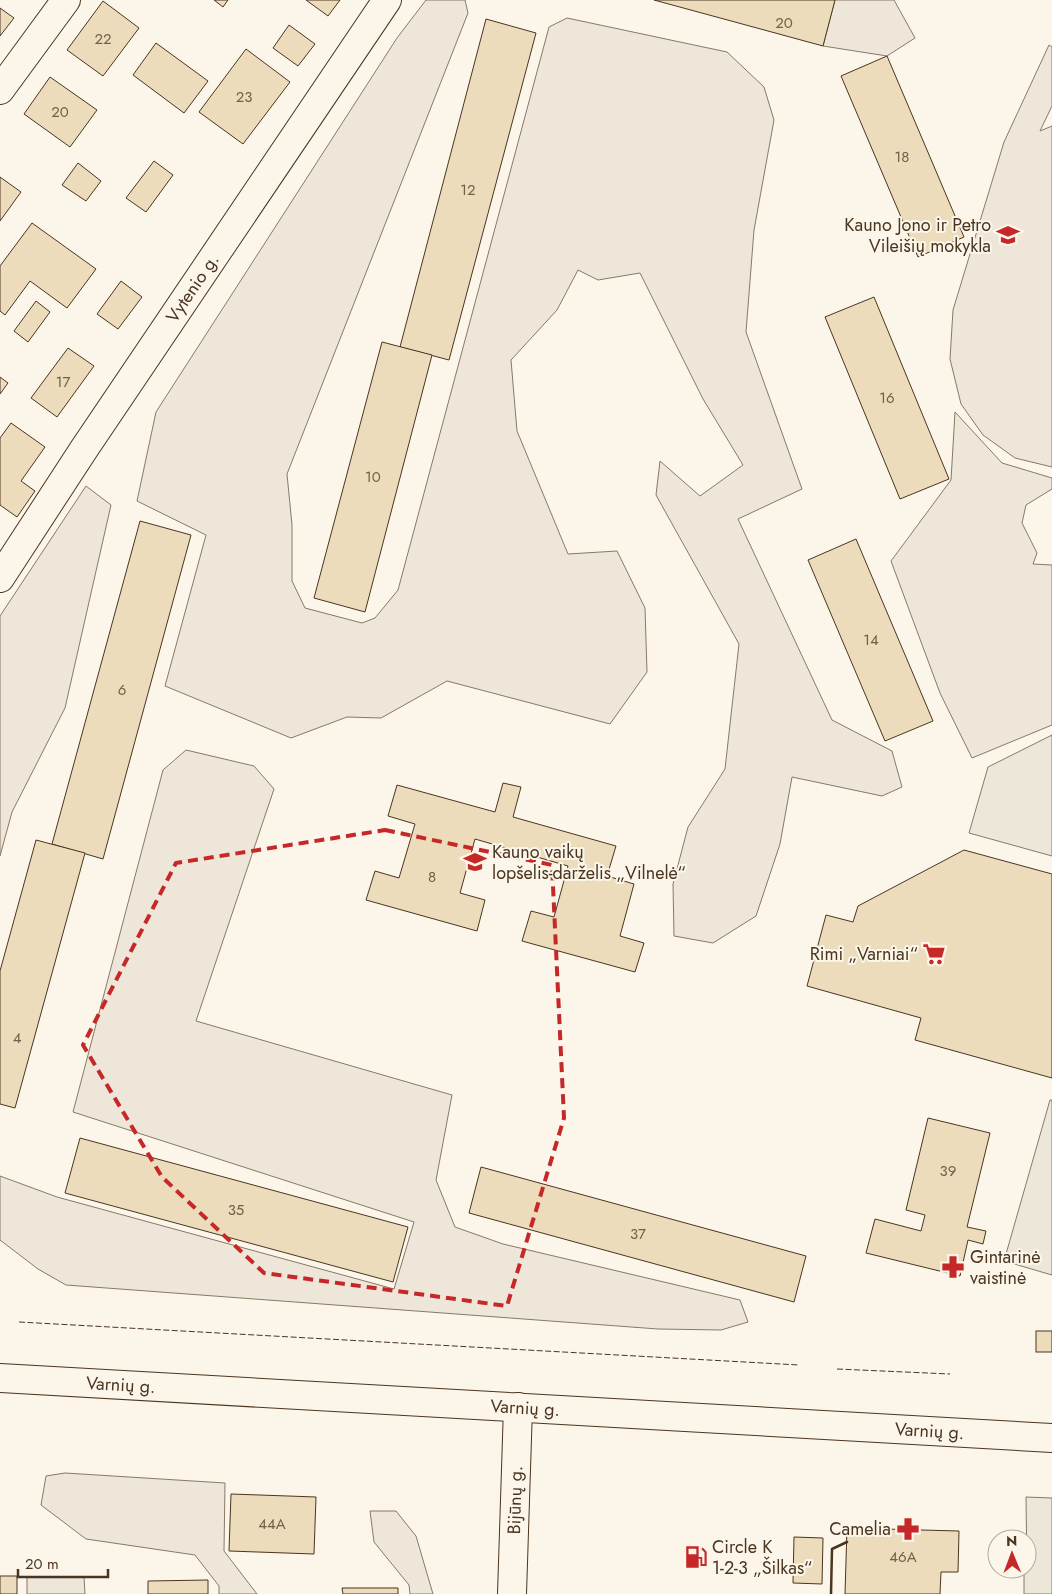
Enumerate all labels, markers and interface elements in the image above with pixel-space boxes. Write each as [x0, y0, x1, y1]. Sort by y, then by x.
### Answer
house number: 20 [775, 12, 793, 34]
house number: 22 [94, 28, 112, 50]
house number: 23 [236, 86, 252, 108]
house number: 20 [51, 101, 69, 123]
house number: 18 [895, 146, 909, 168]
house number: 12 [460, 179, 476, 201]
place label: Kauno Jono ir Petro Vileišių mokykla [844, 212, 991, 259]
school or university icon: Kauno Jono ir Petro Vileišių mokykla [995, 222, 1021, 248]
street label: Vytenio g. [160, 248, 225, 328]
house number: 17 [56, 371, 70, 393]
house number: 16 [879, 387, 895, 409]
house number: 10 [365, 466, 381, 488]
house number: 14 [863, 629, 879, 651]
house number: 6 [118, 679, 126, 701]
place label: Kauno vaikų lopšelis-darželis „Vilnelė“ [492, 839, 686, 886]
school or university icon: Kauno vaikų lopšelis-darželis „Vilnelė“ [462, 849, 488, 875]
house number: 8 [428, 866, 436, 888]
place label: Rimi „Varniai“ [810, 941, 918, 967]
supermarket icon: Rimi „Varniai“ [921, 941, 947, 967]
house number: 4 [13, 1027, 22, 1049]
house number: 39 [940, 1160, 956, 1182]
house number: 35 [228, 1199, 244, 1221]
house number: 37 [630, 1223, 646, 1245]
place label: Gintarinė vaistinė [970, 1244, 1041, 1291]
pharmacy icon: Gintarinė vaistinė [940, 1254, 966, 1280]
street label: Varnių g. [85, 1370, 156, 1400]
street label: Varnių g. [490, 1393, 561, 1423]
street label: Varnių g. [894, 1416, 965, 1446]
street label: Bijūnų g. [501, 1465, 529, 1535]
house number: 44A [258, 1513, 286, 1535]
place label: Camelia [829, 1516, 891, 1542]
pharmacy icon: Camelia [895, 1516, 921, 1542]
north arrow [987, 1529, 1037, 1579]
text: N [1006, 1531, 1018, 1551]
place label: Circle K 1-2-3 „Šilkas“ [712, 1534, 812, 1581]
fuel station icon: Circle K 1-2-3 „Šilkas“ [683, 1544, 709, 1570]
scale bar [18, 1546, 108, 1578]
house number: 46A [889, 1546, 917, 1568]
text: 20 m [25, 1553, 59, 1575]

